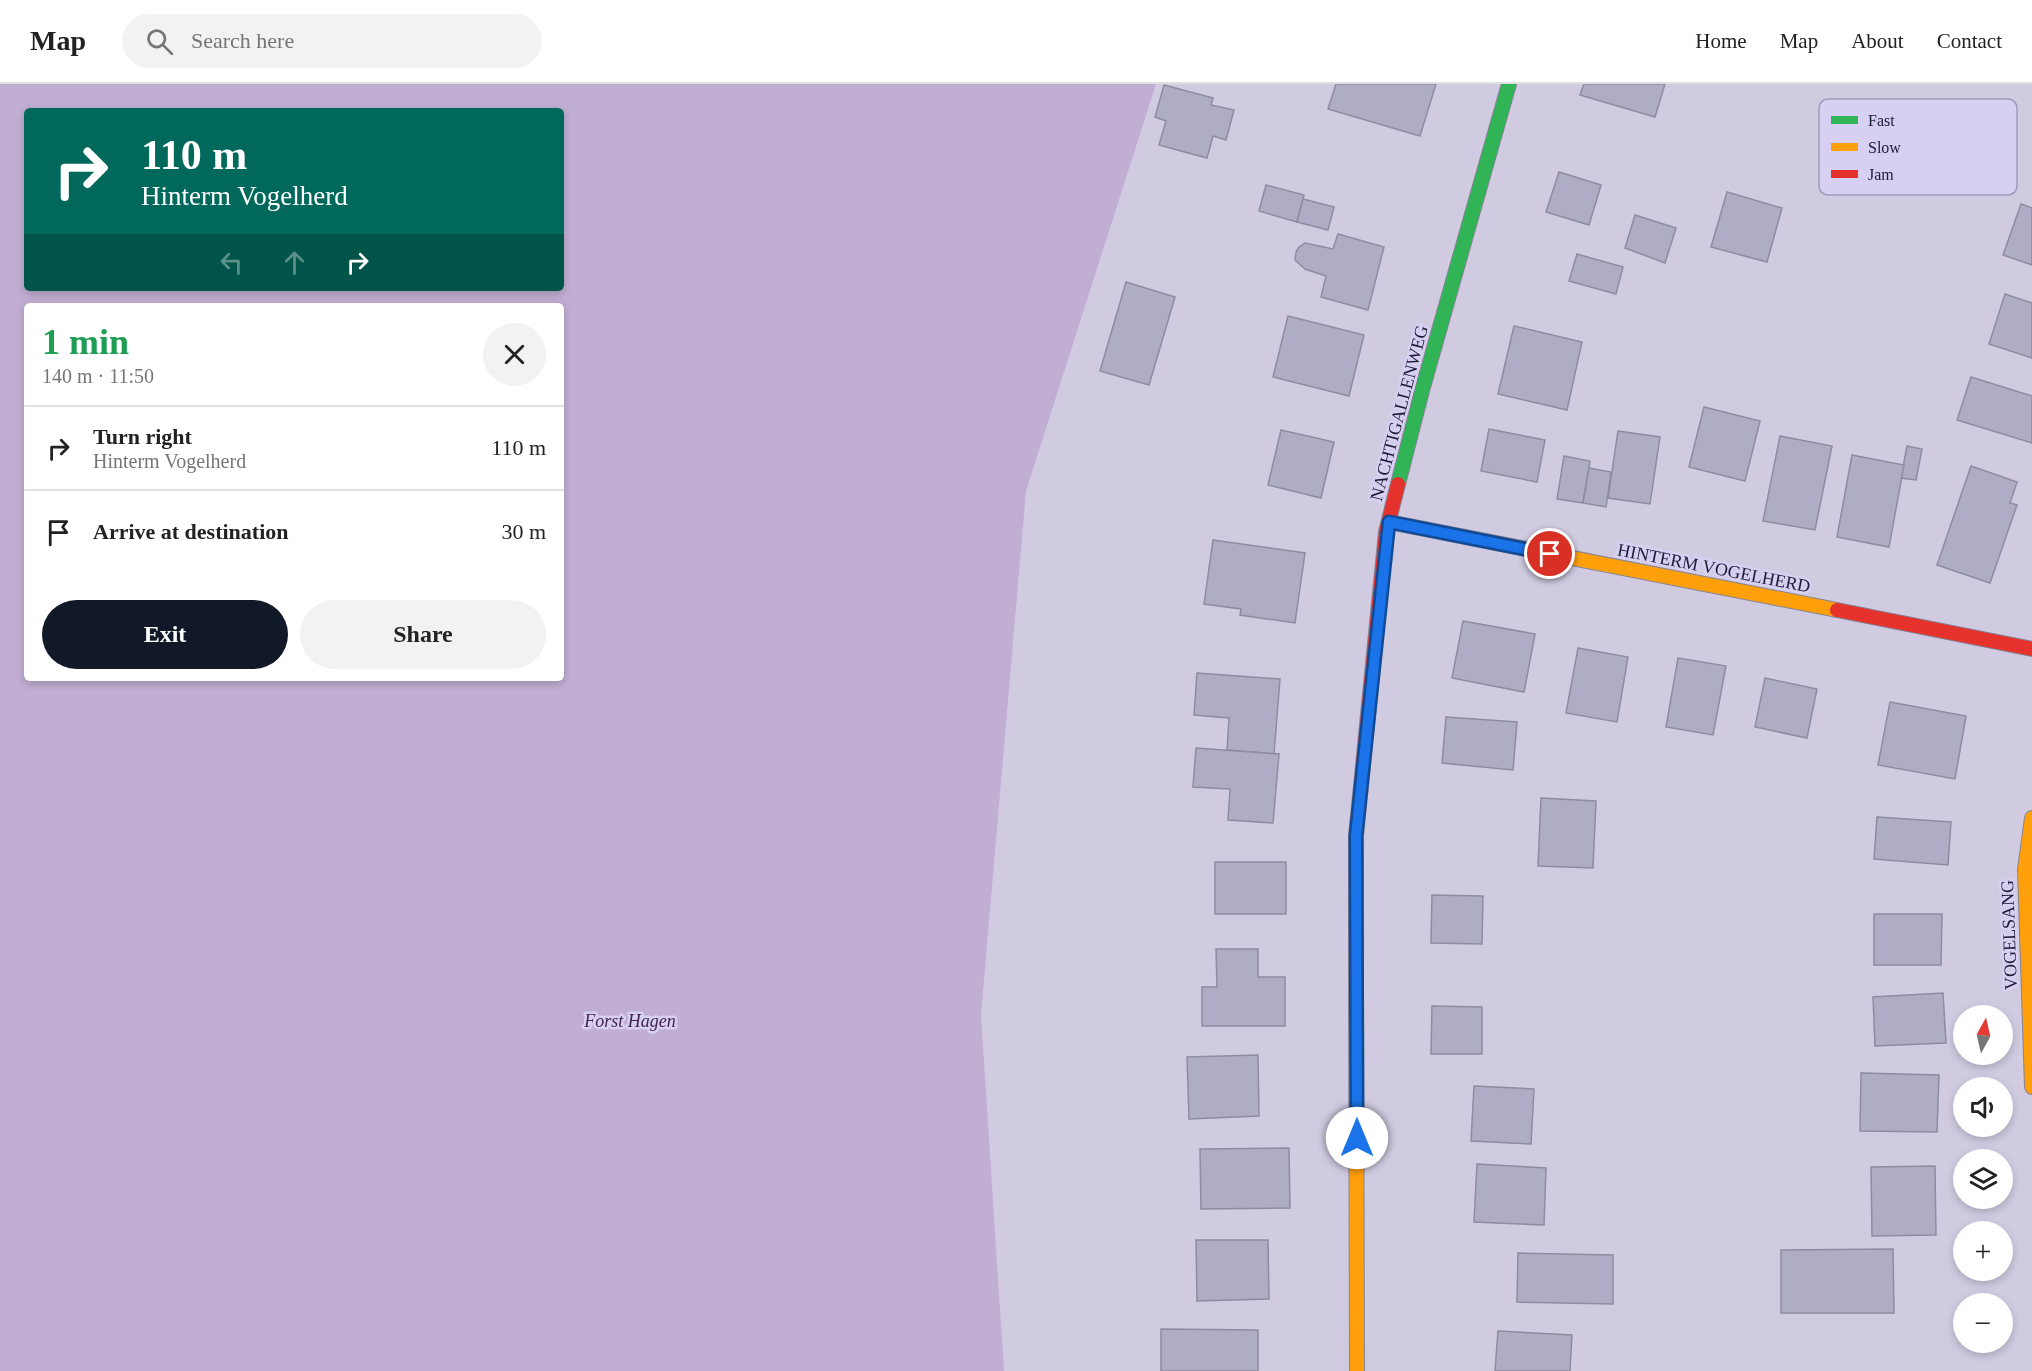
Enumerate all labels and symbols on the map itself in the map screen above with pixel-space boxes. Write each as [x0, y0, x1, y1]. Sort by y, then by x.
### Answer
legend [1819, 99, 2017, 195]
text: Fast [1868, 112, 1895, 129]
text: Slow [1868, 139, 1901, 156]
text: Jam [1868, 166, 1894, 183]
street label: NACHTIGALLENWEG [1366, 323, 1432, 503]
pin [1524, 528, 1575, 579]
street label: HINTERM VOGELHERD [1616, 539, 1812, 597]
street label: VOGELSANG [1997, 880, 2021, 990]
north arrow [1953, 1005, 2013, 1065]
park label: Forst Hagen [583, 1011, 676, 1031]
position arrow [1325, 1106, 1389, 1170]

